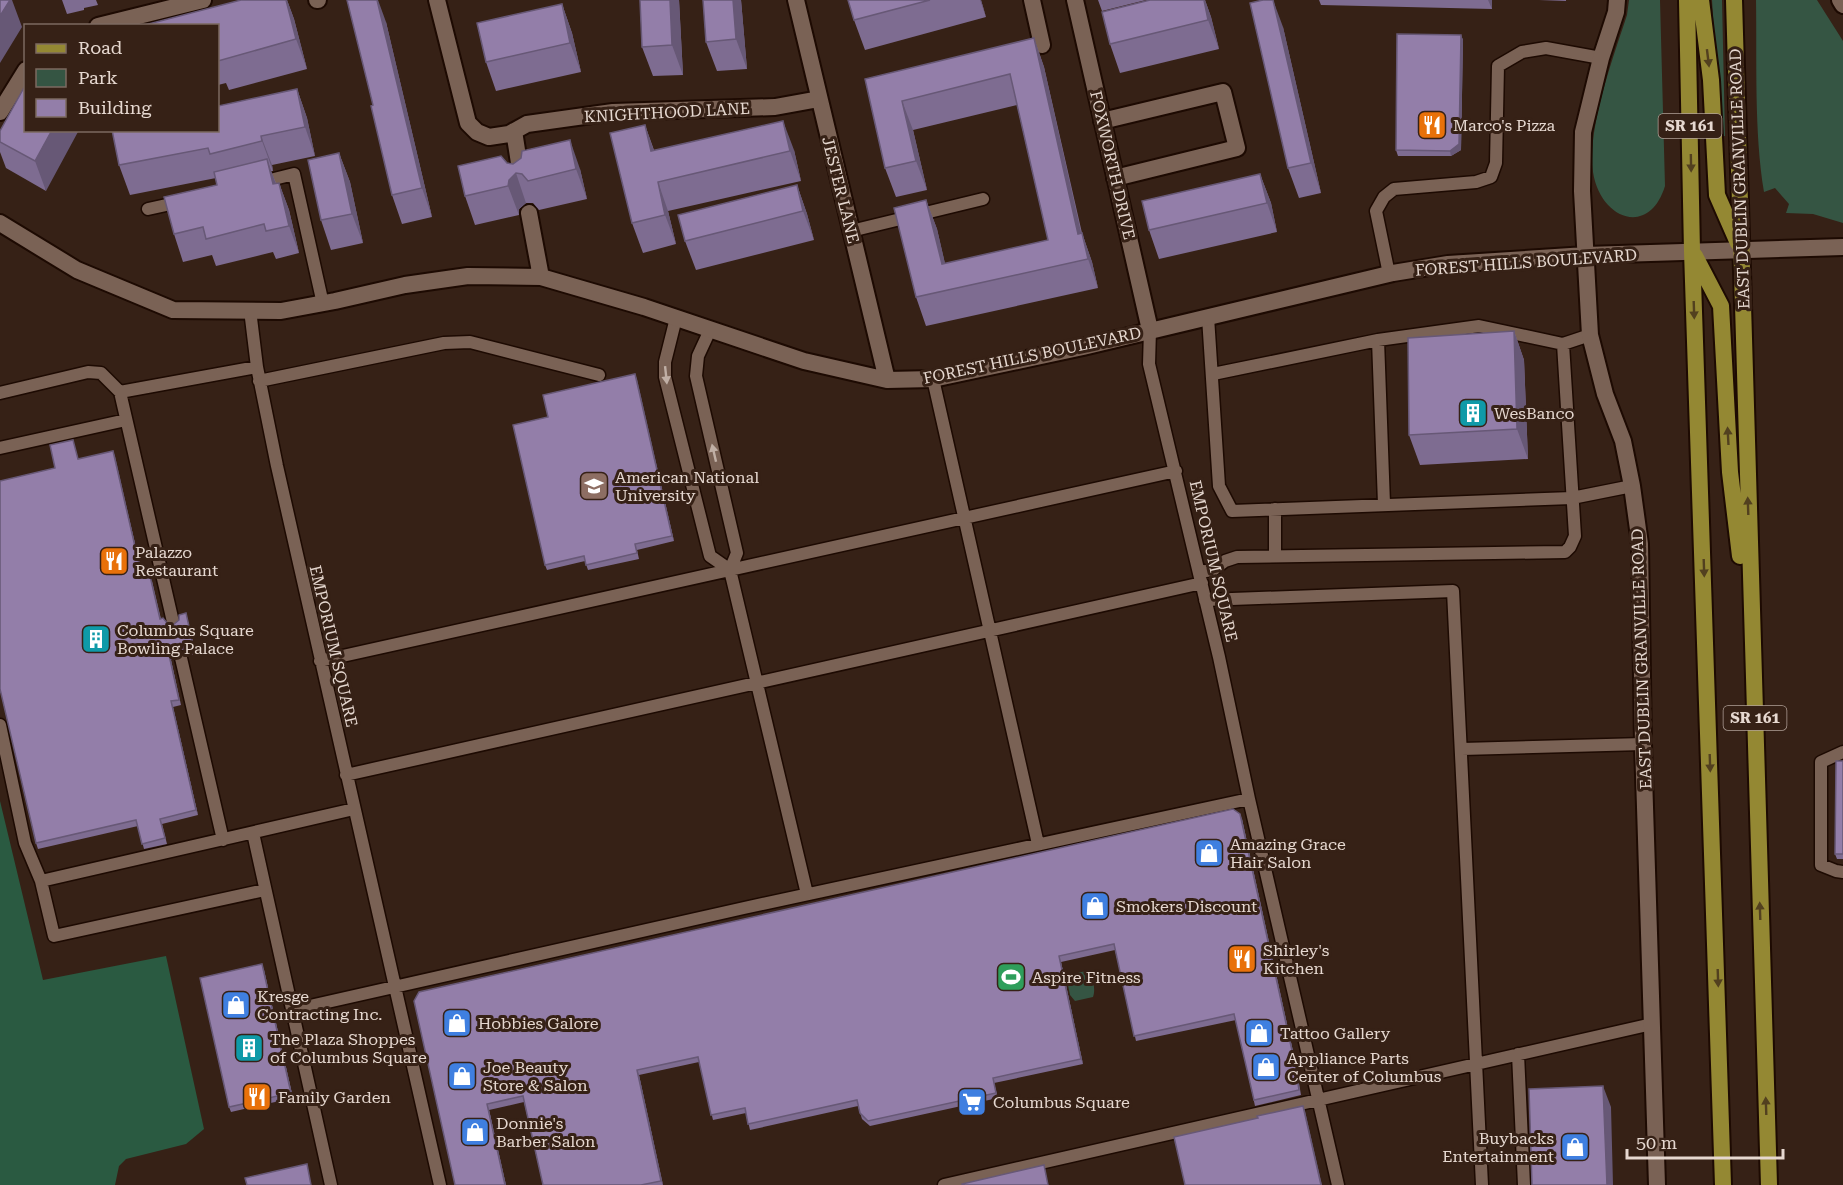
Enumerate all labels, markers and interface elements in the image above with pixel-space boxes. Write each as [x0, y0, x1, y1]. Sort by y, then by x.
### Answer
legend [24, 24, 219, 132]
text: Road [78, 37, 123, 58]
street label: EAST DUBLIN GRANVILLE ROAD [1725, 48, 1754, 310]
one-way arrow [1703, 49, 1713, 68]
text: Park [78, 67, 118, 88]
street label: FOXWORTH DRIVE [1086, 89, 1139, 241]
text: Building [78, 97, 152, 118]
street label: KNIGHTHOOD LANE [584, 99, 751, 126]
restaurant icon: Marco's Pizza [1416, 109, 1448, 141]
road number: SR 161 [1658, 114, 1722, 138]
place label: Marco's Pizza [1453, 116, 1556, 135]
street label: JESTER LANE [818, 135, 863, 246]
one-way arrow [1686, 154, 1695, 173]
street label: FOREST HILLS BOULEVARD [1414, 245, 1638, 280]
one-way arrow [1690, 300, 1699, 319]
street label: FOREST HILLS BOULEVARD [921, 323, 1143, 388]
one-way arrow [661, 366, 671, 385]
building icon: WesBanco [1457, 397, 1489, 429]
place label: WesBanco [1494, 404, 1575, 423]
one-way arrow [1724, 426, 1733, 445]
one-way arrow [708, 443, 718, 462]
place label: American National University [615, 468, 759, 505]
school or university icon: American National University [578, 470, 610, 502]
street label: EMPORIUM SQUARE [1186, 478, 1241, 644]
one-way arrow [1744, 496, 1753, 515]
street label: EAST DUBLIN GRANVILLE ROAD [1627, 528, 1656, 790]
place label: Palazzo Restaurant [135, 543, 218, 580]
restaurant icon: Palazzo Restaurant [98, 545, 130, 577]
one-way arrow [1699, 558, 1708, 577]
street label: EMPORIUM SQUARE [306, 563, 361, 729]
place label: Columbus Square Bowling Palace [117, 621, 254, 658]
building icon: Columbus Square Bowling Palace [80, 623, 112, 655]
road number: SR 161 [1724, 706, 1786, 730]
one-way arrow [1706, 753, 1715, 772]
place label: Amazing Grace Hair Salon [1230, 835, 1346, 872]
shop icon: Amazing Grace Hair Salon [1193, 837, 1225, 869]
shop icon: Smokers Discount [1079, 890, 1111, 922]
place label: Smokers Discount [1116, 897, 1257, 916]
one-way arrow [1755, 901, 1765, 920]
place label: Shirley's Kitchen [1263, 941, 1330, 978]
restaurant icon: Shirley's Kitchen [1226, 943, 1258, 975]
sports icon: Aspire Fitness [995, 961, 1027, 993]
place label: Aspire Fitness [1032, 968, 1141, 987]
one-way arrow [1713, 969, 1723, 988]
place label: Kresge Contracting Inc. [257, 987, 382, 1024]
shop icon: Kresge Contracting Inc. [220, 989, 252, 1021]
shop icon: Hobbies Galore [441, 1007, 473, 1039]
place label: Hobbies Galore [478, 1014, 599, 1033]
shop icon: Tattoo Gallery [1243, 1017, 1275, 1049]
place label: Tattoo Gallery [1280, 1024, 1391, 1043]
place label: The Plaza Shoppes of Columbus Square [270, 1030, 427, 1067]
building icon: The Plaza Shoppes of Columbus Square [233, 1032, 265, 1064]
place label: Appliance Parts Center of Columbus [1287, 1049, 1442, 1086]
shop icon: Appliance Parts Center of Columbus [1250, 1051, 1282, 1083]
place label: Joe Beauty Store & Salon [483, 1058, 588, 1095]
shop icon: Joe Beauty Store & Salon [446, 1060, 478, 1092]
restaurant icon: Family Garden [241, 1081, 273, 1113]
supermarket icon: Columbus Square [956, 1086, 988, 1118]
place label: Family Garden [278, 1088, 391, 1107]
place label: Columbus Square [993, 1093, 1130, 1112]
one-way arrow [1762, 1096, 1771, 1115]
place label: Donnie's Barber Salon [496, 1114, 595, 1151]
shop icon: Donnie's Barber Salon [459, 1116, 491, 1148]
scale bar [1627, 1122, 1783, 1160]
place label: Buybacks Entertainment [1442, 1129, 1554, 1166]
shop icon: Buybacks Entertainment [1559, 1131, 1591, 1163]
text: 50 m [1636, 1132, 1677, 1153]

